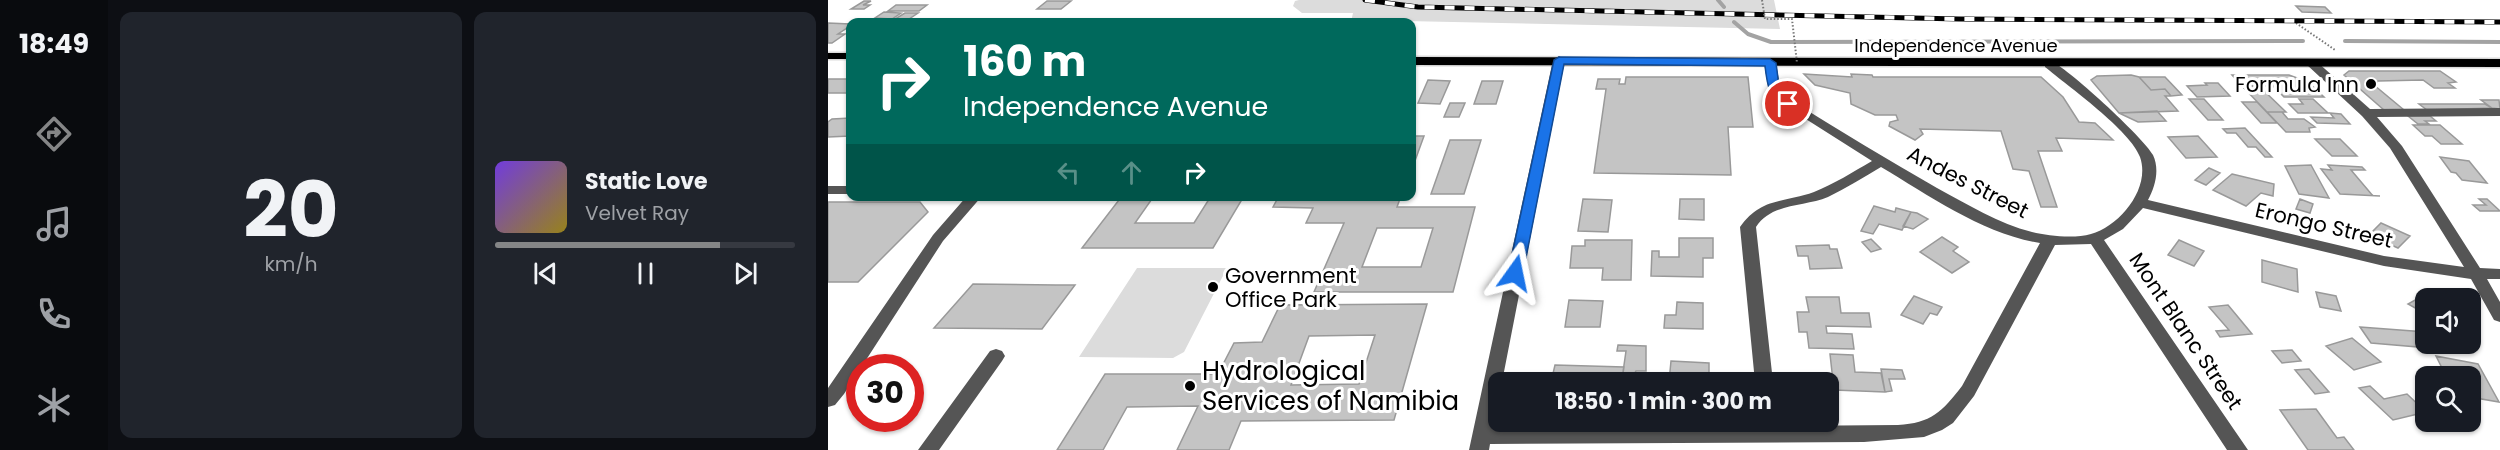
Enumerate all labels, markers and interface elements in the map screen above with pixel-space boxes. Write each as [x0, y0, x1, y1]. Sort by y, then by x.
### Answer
text: 18:49 [19, 25, 89, 62]
text: 160 m [963, 32, 1086, 91]
street label: Independence Avenue [1854, 33, 2058, 58]
icon: right [864, 42, 942, 120]
place label: Formula Inn [2235, 70, 2359, 99]
marker: Formula Inn [2364, 77, 2378, 91]
pin [1762, 78, 1813, 129]
icon: arrive [1771, 87, 1804, 120]
text: Independence Avenue [963, 88, 1268, 125]
icon: directions [33, 113, 75, 155]
street label: Andes Street [1902, 139, 2034, 225]
text: 20 [243, 155, 339, 264]
icon: left [1052, 156, 1085, 189]
icon: ahead [1115, 156, 1148, 189]
icon: right [1178, 156, 1211, 189]
text: Static Love [585, 166, 708, 197]
street label: Erongo Street [2252, 195, 2396, 255]
text: Velvet Ray [585, 199, 689, 227]
icon: music [33, 203, 75, 245]
position arrow [1483, 241, 1547, 305]
street label: Mont Blanc Street [2123, 247, 2249, 415]
text: km/h [264, 250, 318, 278]
icon: previous [529, 257, 562, 290]
icon: pause [629, 257, 662, 290]
icon: next [729, 257, 762, 290]
place label: Government Office Park [1225, 261, 1357, 314]
marker: Government Office Park [1206, 280, 1220, 294]
map controls [2415, 288, 2481, 432]
button: sound [2415, 288, 2481, 354]
icon: phone [33, 293, 75, 335]
place label: Hydrological Services of Namibia [1202, 353, 1459, 419]
speed limit sign: 30 [846, 354, 924, 432]
button: search [2415, 366, 2481, 432]
marker: Hydrological Services of Namibia [1183, 379, 1197, 393]
icon: climate [33, 384, 75, 426]
text: 18:50 · 1 min · 300 m [1555, 386, 1772, 417]

